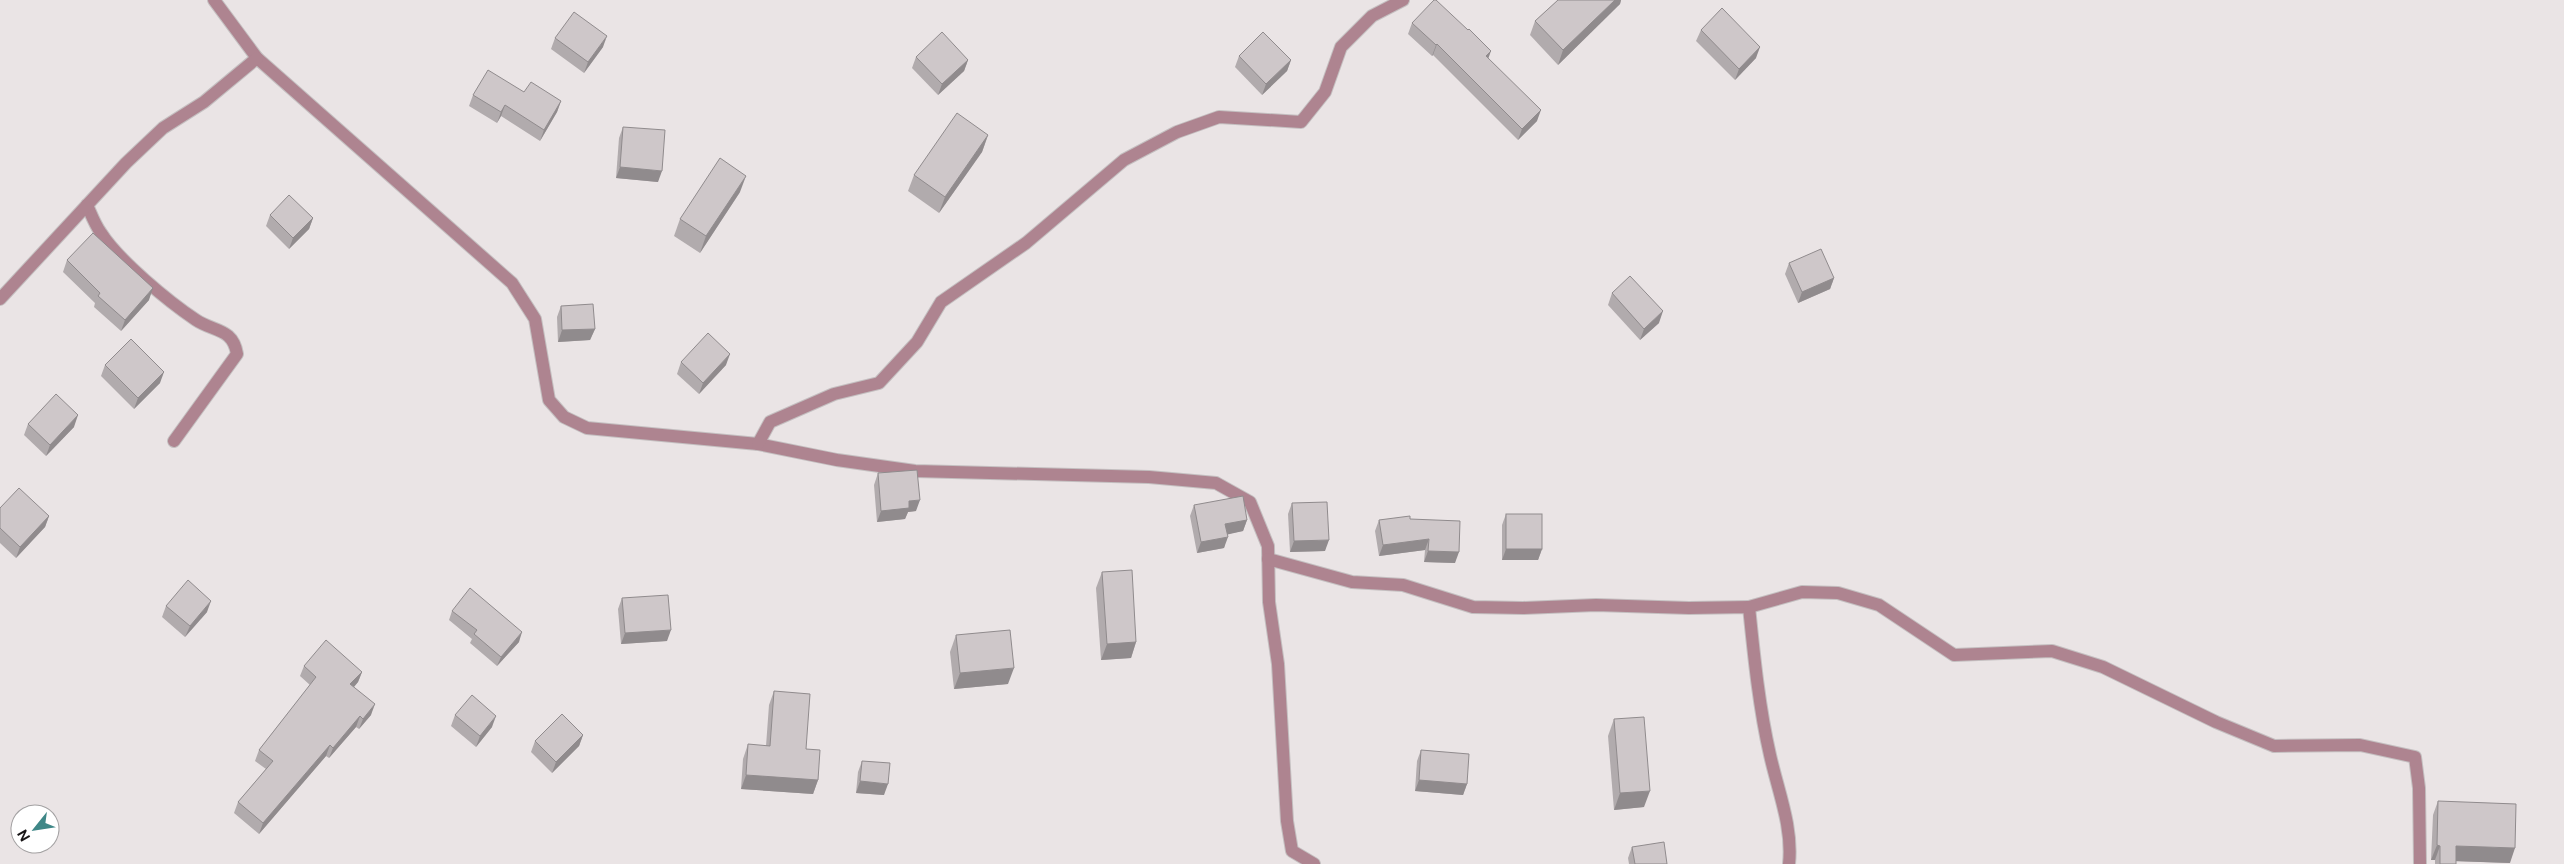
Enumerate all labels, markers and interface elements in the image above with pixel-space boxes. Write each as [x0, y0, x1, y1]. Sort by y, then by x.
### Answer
north arrow [10, 804, 60, 854]
text: N [14, 827, 33, 844]

